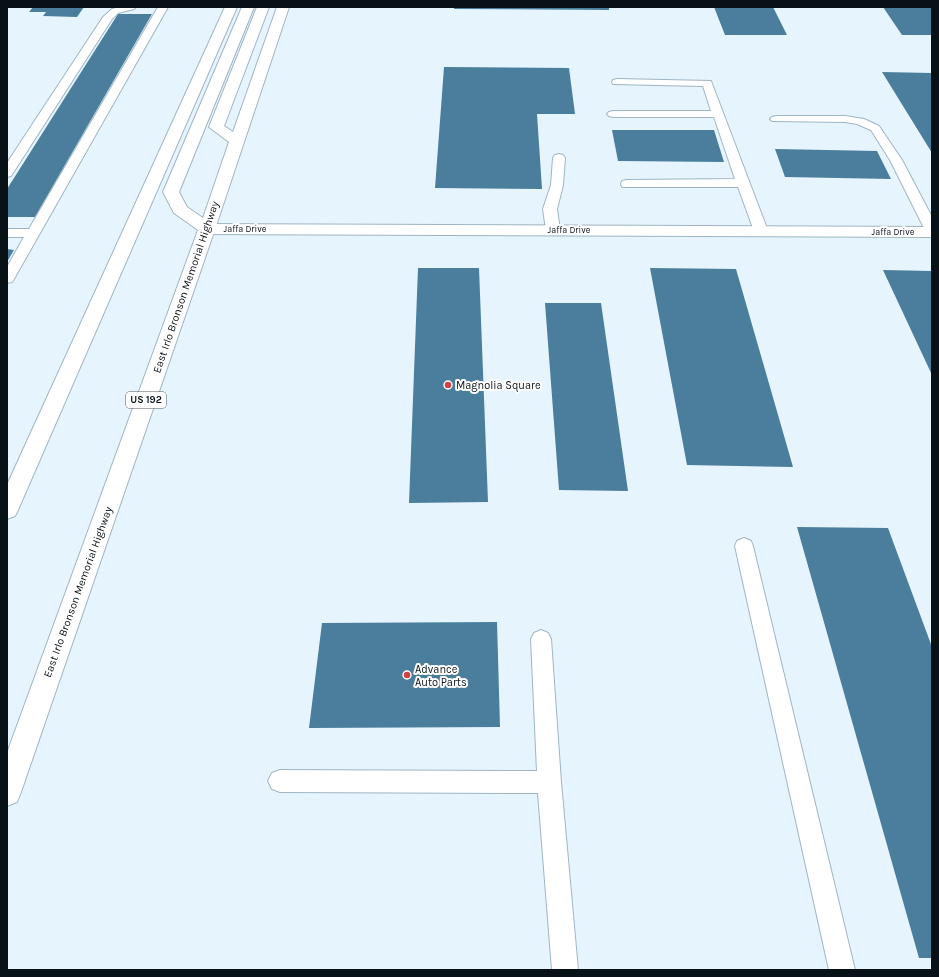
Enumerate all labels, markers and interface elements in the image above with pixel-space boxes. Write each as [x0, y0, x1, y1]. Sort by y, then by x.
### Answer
street label: East Irlo Bronson Memorial Highway [150, 199, 222, 375]
street label: Jaffa Drive [224, 224, 267, 234]
street label: Jaffa Drive [548, 225, 591, 235]
street label: Jaffa Drive [872, 227, 915, 237]
place label: Magnolia Square [456, 379, 541, 392]
marker: Magnolia Square [443, 380, 453, 390]
road number: US 192 [126, 392, 166, 408]
street label: East Irlo Bronson Memorial Highway [41, 505, 115, 679]
place label: Advance Auto Parts [415, 663, 467, 689]
marker: Advance Auto Parts [402, 670, 412, 680]

